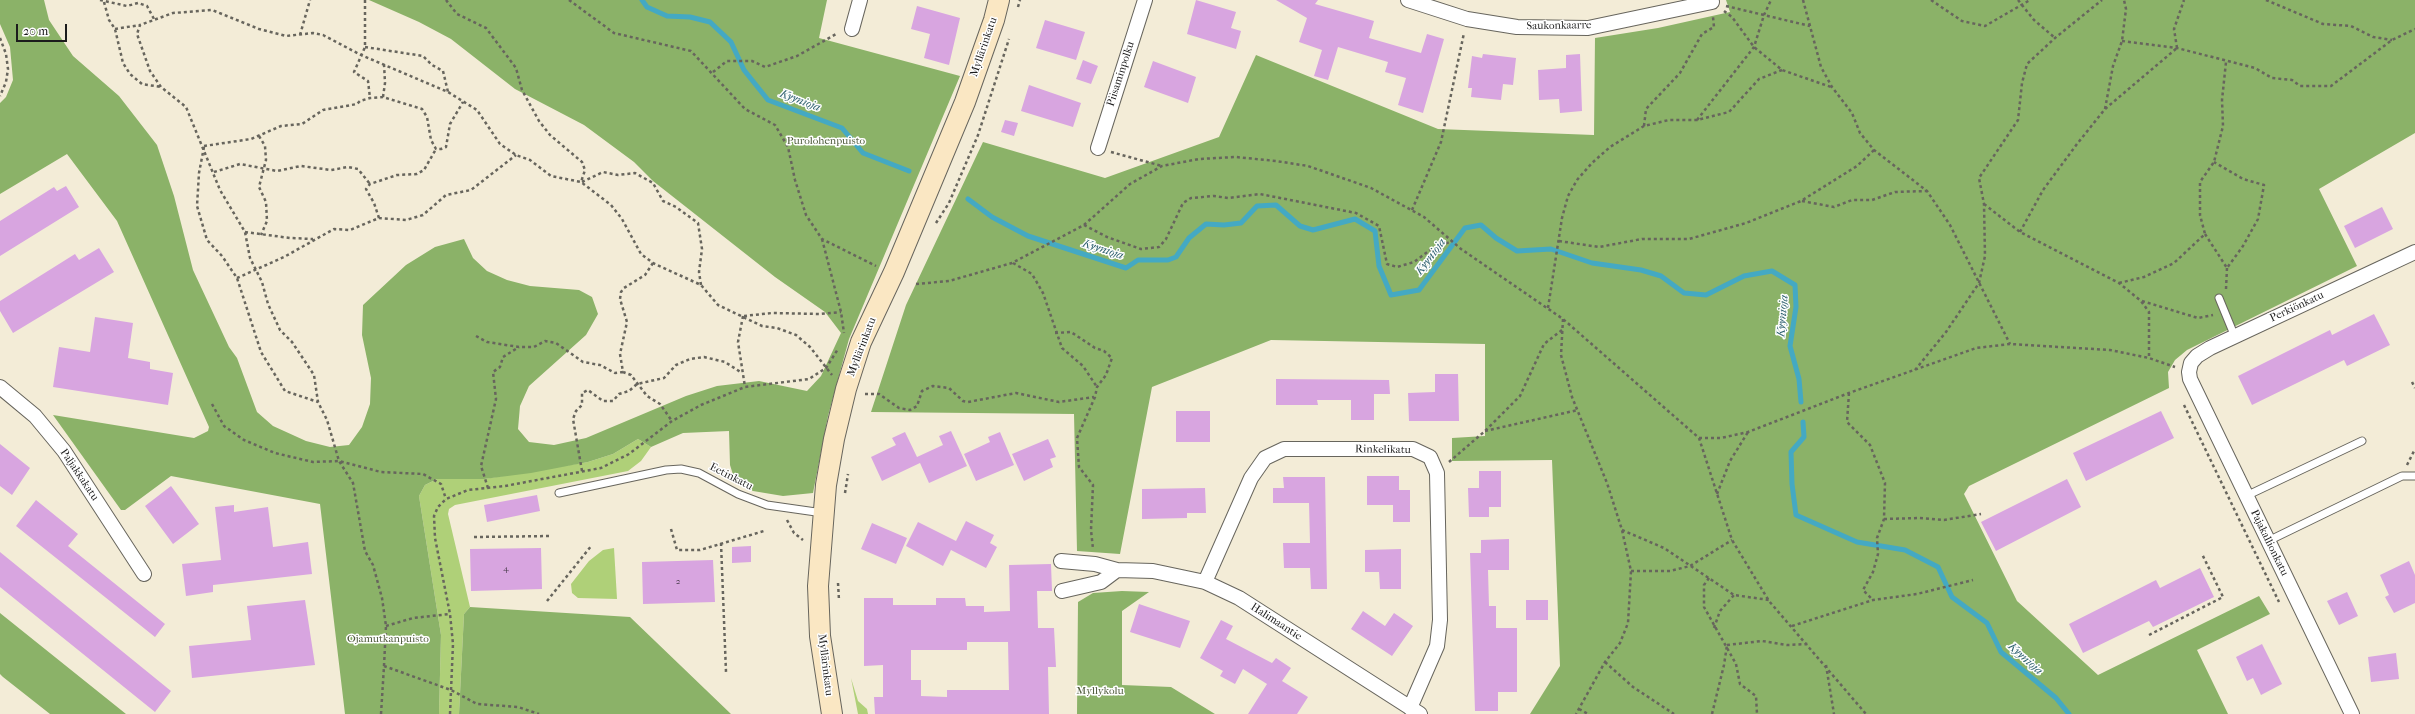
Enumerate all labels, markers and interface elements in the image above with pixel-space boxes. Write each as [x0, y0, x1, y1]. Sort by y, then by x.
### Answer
scale bar [18, 16, 69, 42]
street label: Myllärinkatu [968, 16, 1000, 78]
street label: Saukonkaarre [1526, 19, 1592, 33]
text: 20 m [23, 24, 48, 38]
street label: Piisaminpolku [1104, 40, 1138, 108]
water label: Kyynioja [778, 87, 822, 115]
park label: Purolohenpuisto [787, 134, 865, 148]
water label: Kyynioja [1413, 236, 1449, 278]
water label: Kyynioja [1081, 237, 1125, 263]
street label: Perkiönkatu [2268, 289, 2326, 325]
water label: Kyynioja [1774, 294, 1792, 338]
street label: Myllärinkatu [845, 316, 879, 378]
street label: Rinkelikatu [1355, 443, 1411, 457]
street label: Paljakkakatu [57, 447, 101, 503]
street label: Eetinkatu [707, 461, 755, 493]
street label: Pajakallionkatu [2247, 508, 2291, 578]
house number: 4 [503, 564, 509, 574]
house number: 2 [676, 577, 680, 587]
street label: Halimaantie [1248, 601, 1304, 643]
park label: Ojamutkanpuisto [347, 632, 429, 646]
street label: Myllärinkatu [815, 633, 835, 697]
water label: Kyynioja [2005, 640, 2045, 678]
park label: Myllykolu [1076, 684, 1124, 698]

